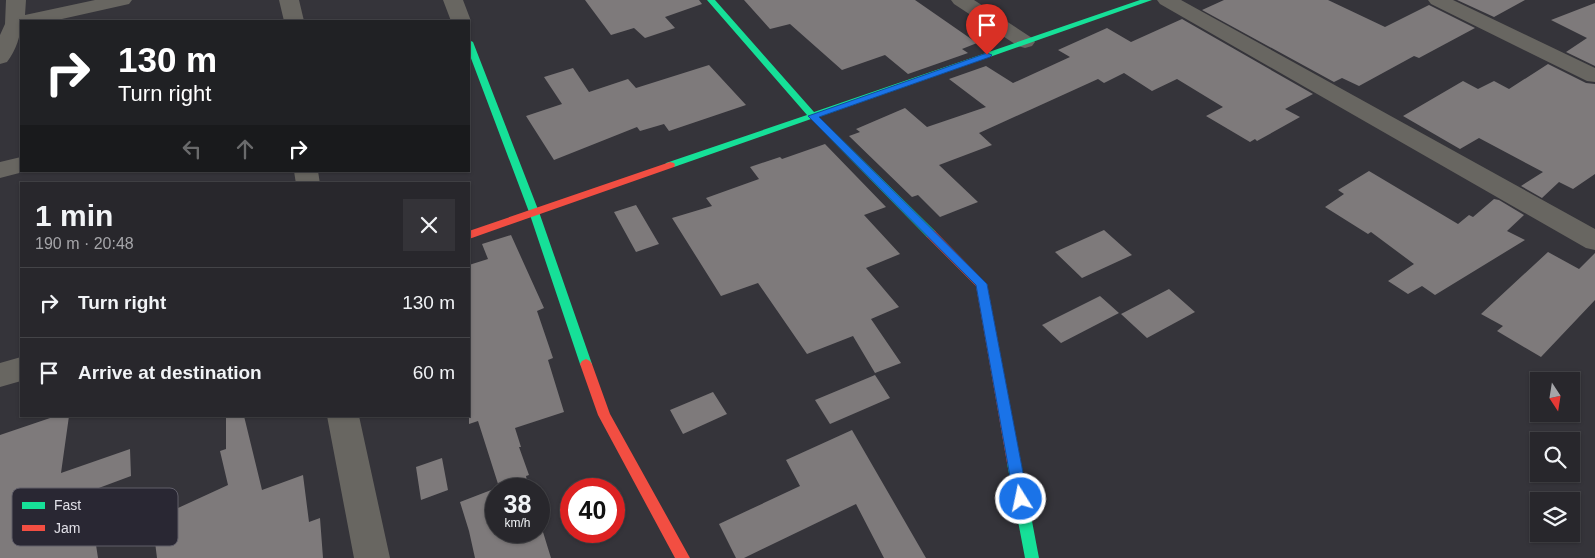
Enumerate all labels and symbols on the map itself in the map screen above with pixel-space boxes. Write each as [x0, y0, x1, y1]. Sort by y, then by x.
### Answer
pin [966, 4, 1008, 55]
north arrow [1530, 372, 1580, 422]
position arrow [994, 472, 1046, 524]
speed limit sign: 40 [560, 478, 625, 543]
legend [12, 488, 178, 546]
text: Fast [54, 497, 81, 513]
text: Jam [54, 520, 80, 536]

